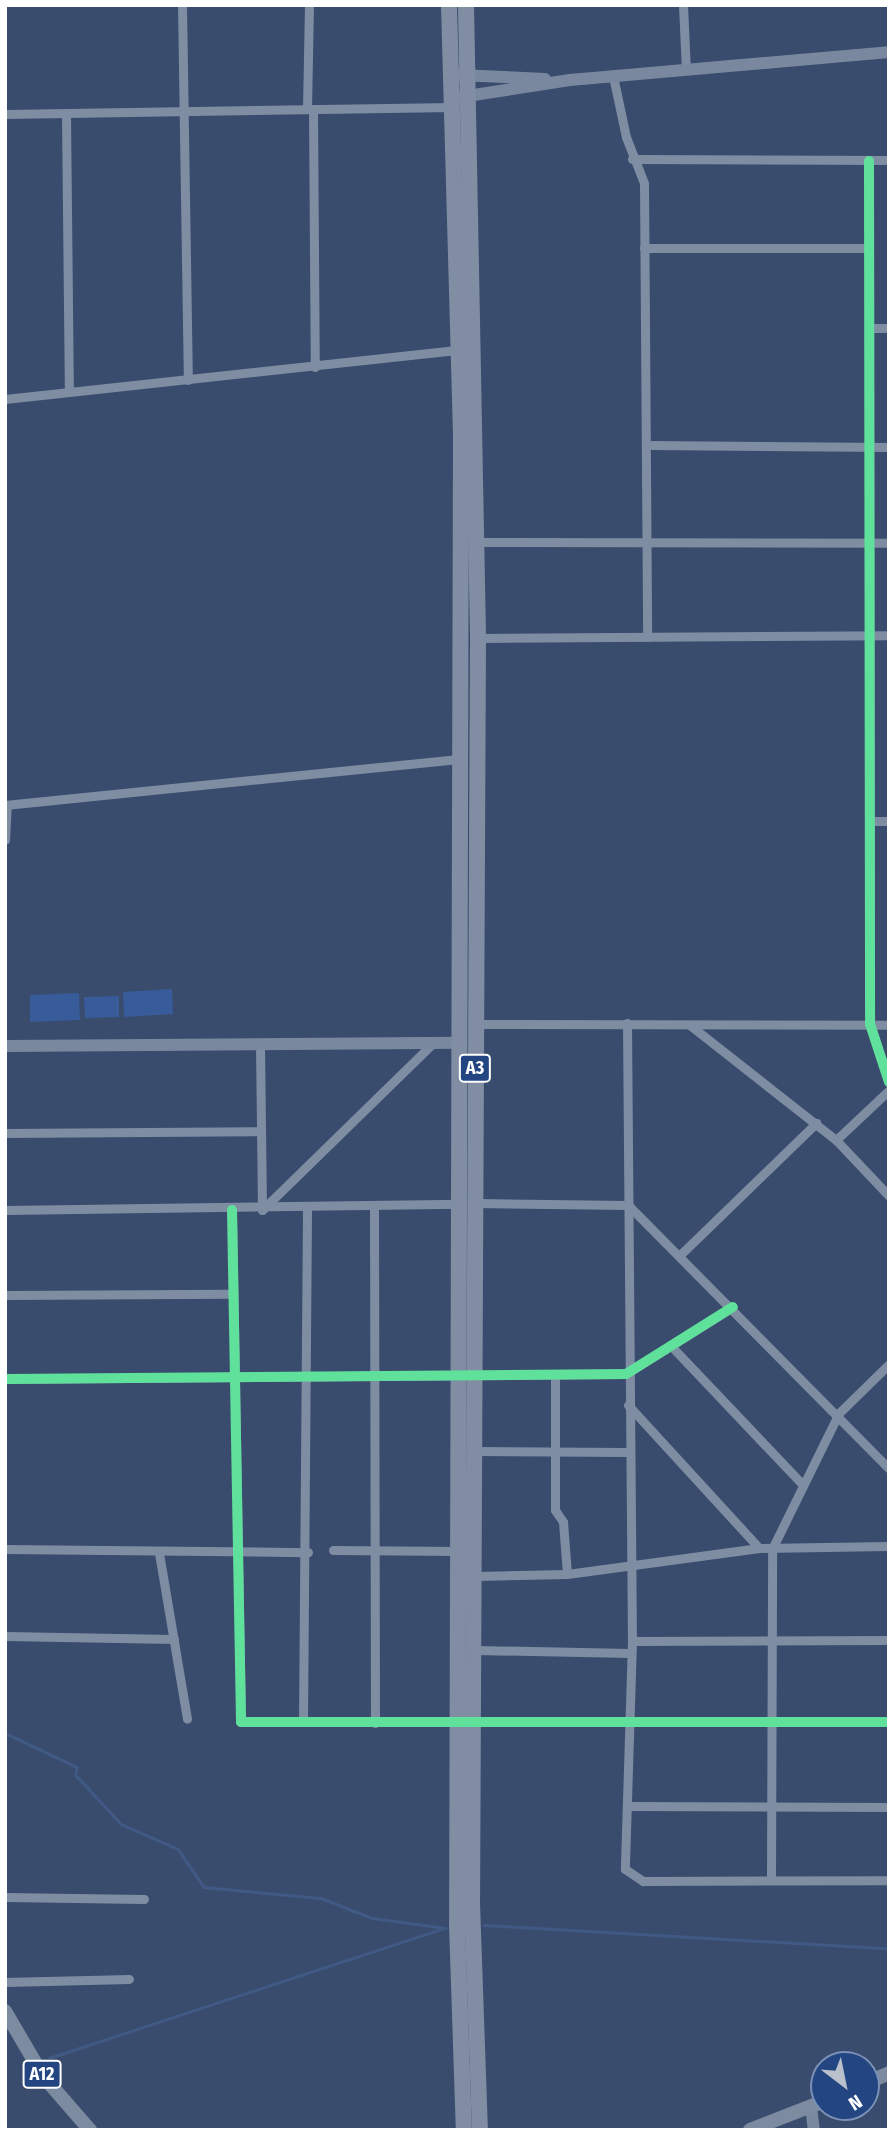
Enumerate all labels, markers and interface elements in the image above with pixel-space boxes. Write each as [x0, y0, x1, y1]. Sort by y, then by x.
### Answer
road number: A3 [458, 1054, 492, 1083]
north arrow [810, 2051, 880, 2121]
road number: A12 [21, 2060, 63, 2088]
text: N [844, 2090, 866, 2115]

